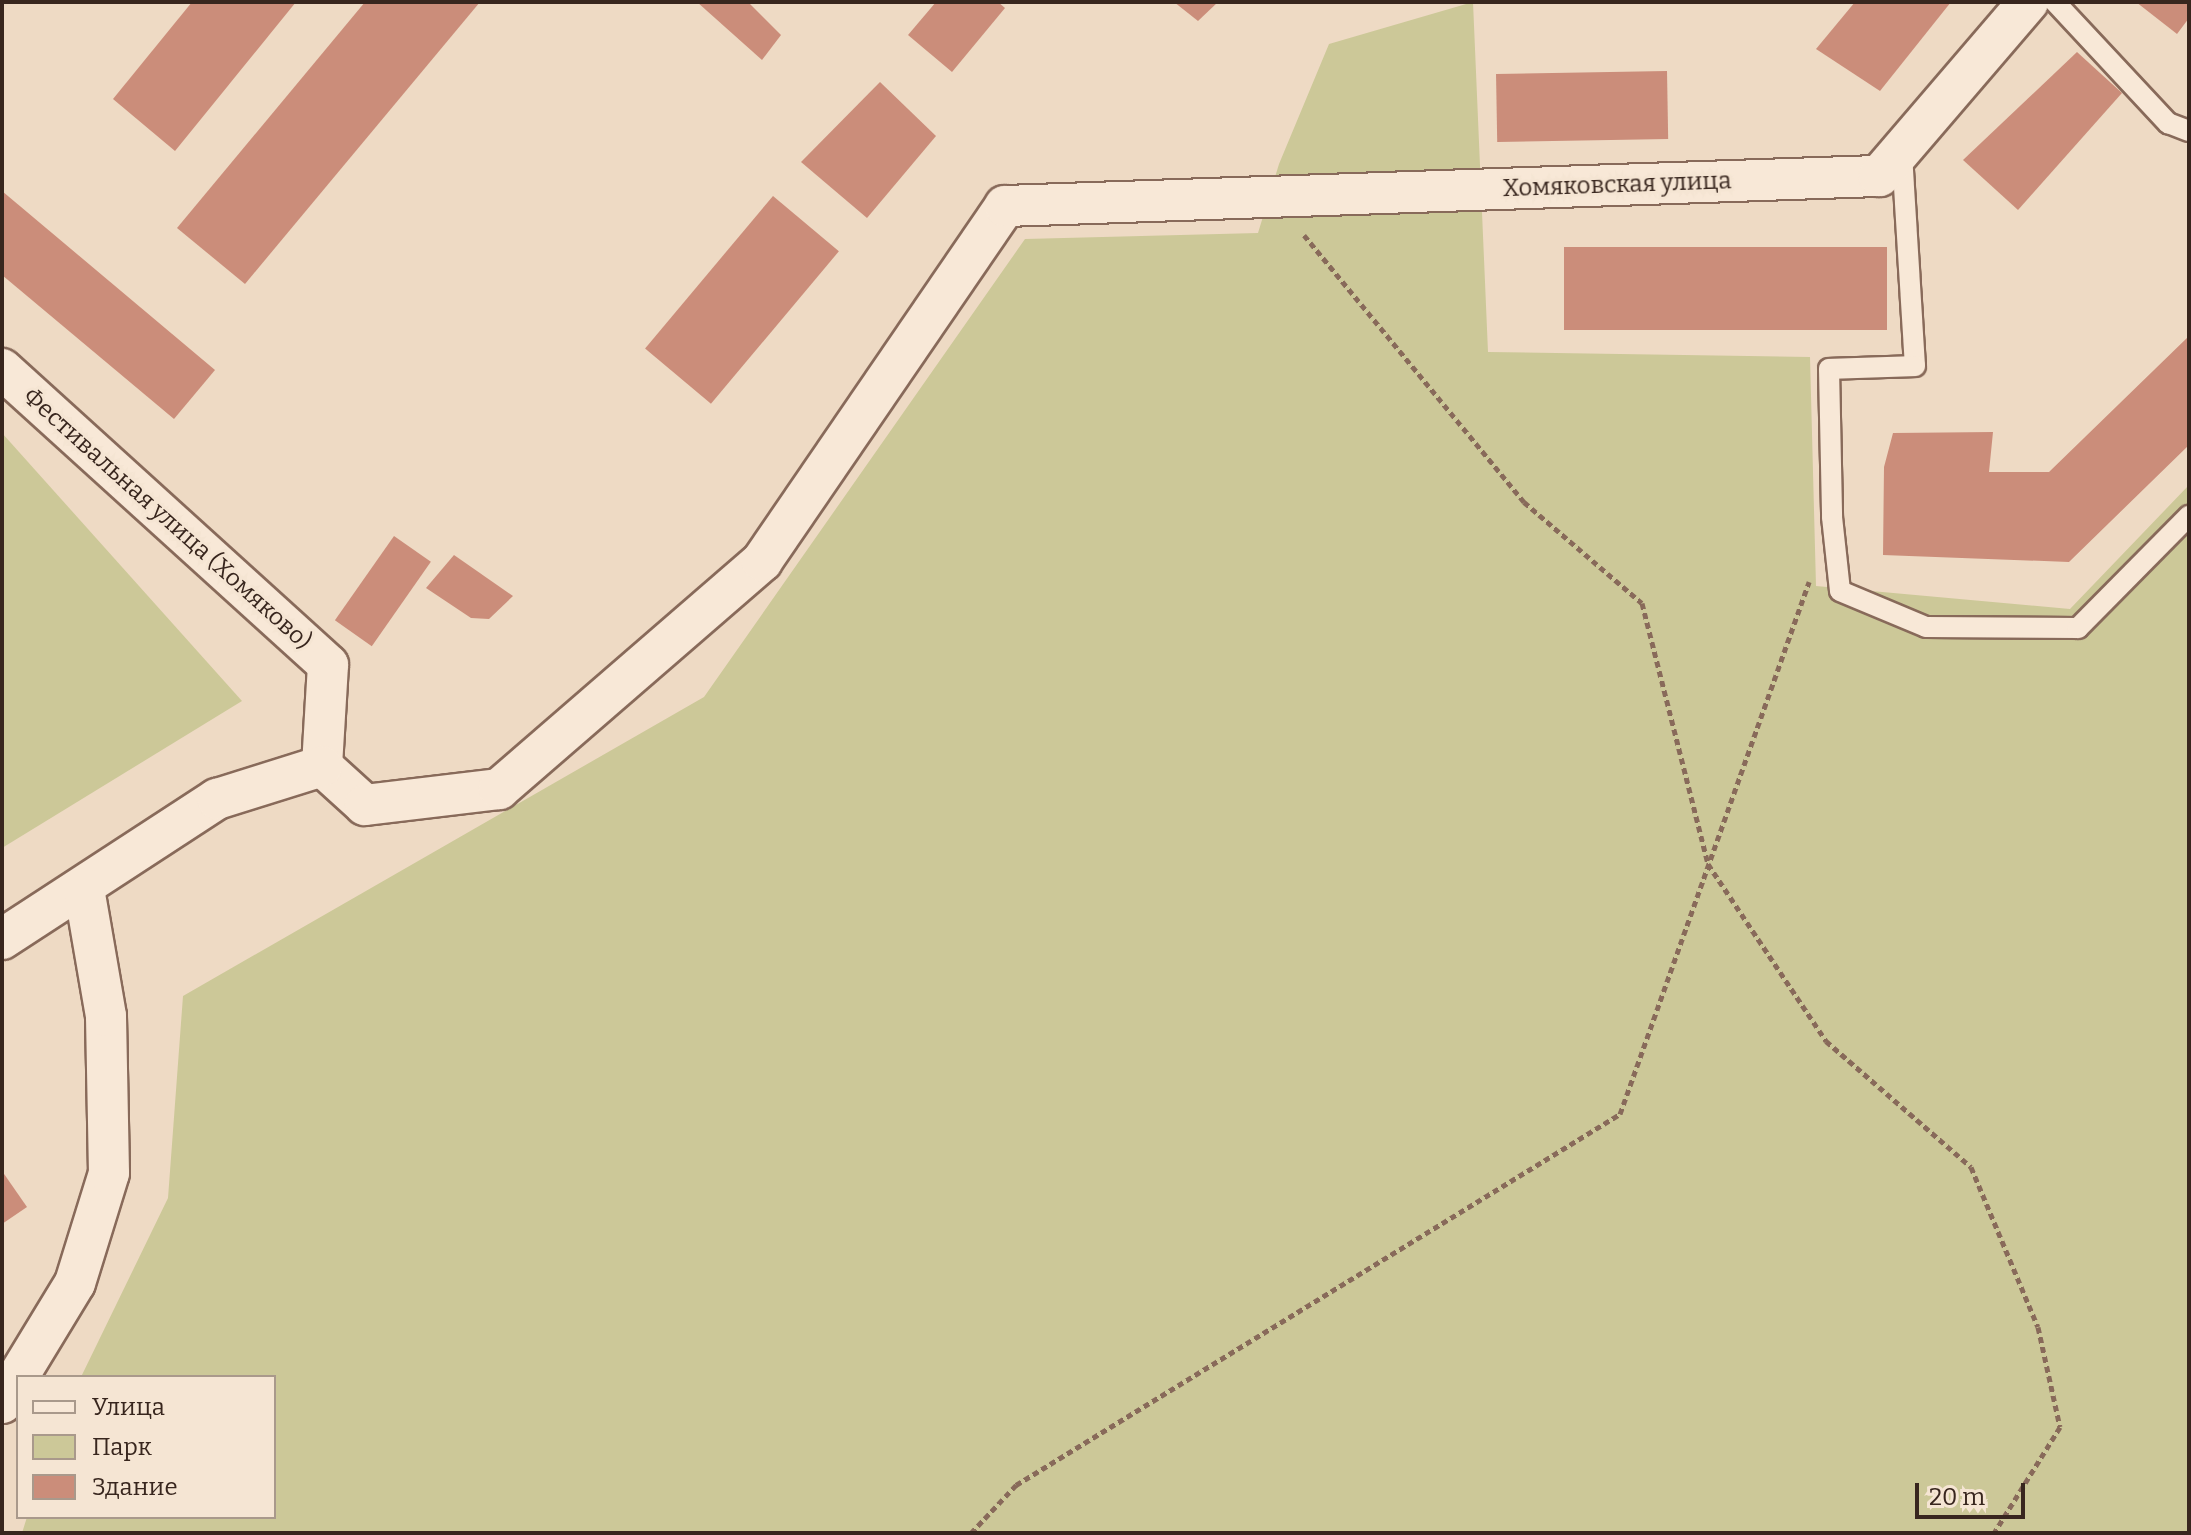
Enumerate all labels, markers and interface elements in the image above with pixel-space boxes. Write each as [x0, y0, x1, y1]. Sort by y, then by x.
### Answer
street label: Хомяковская улица [1502, 167, 1732, 203]
street label: Фестивальная улица (Хомяково) [17, 382, 317, 656]
legend [16, 1375, 276, 1519]
text: Улица [92, 1393, 165, 1421]
text: Парк [92, 1433, 152, 1461]
scale bar [1919, 1467, 2029, 1517]
text: Здание [92, 1473, 178, 1501]
text: 20 m [1929, 1483, 1985, 1511]

